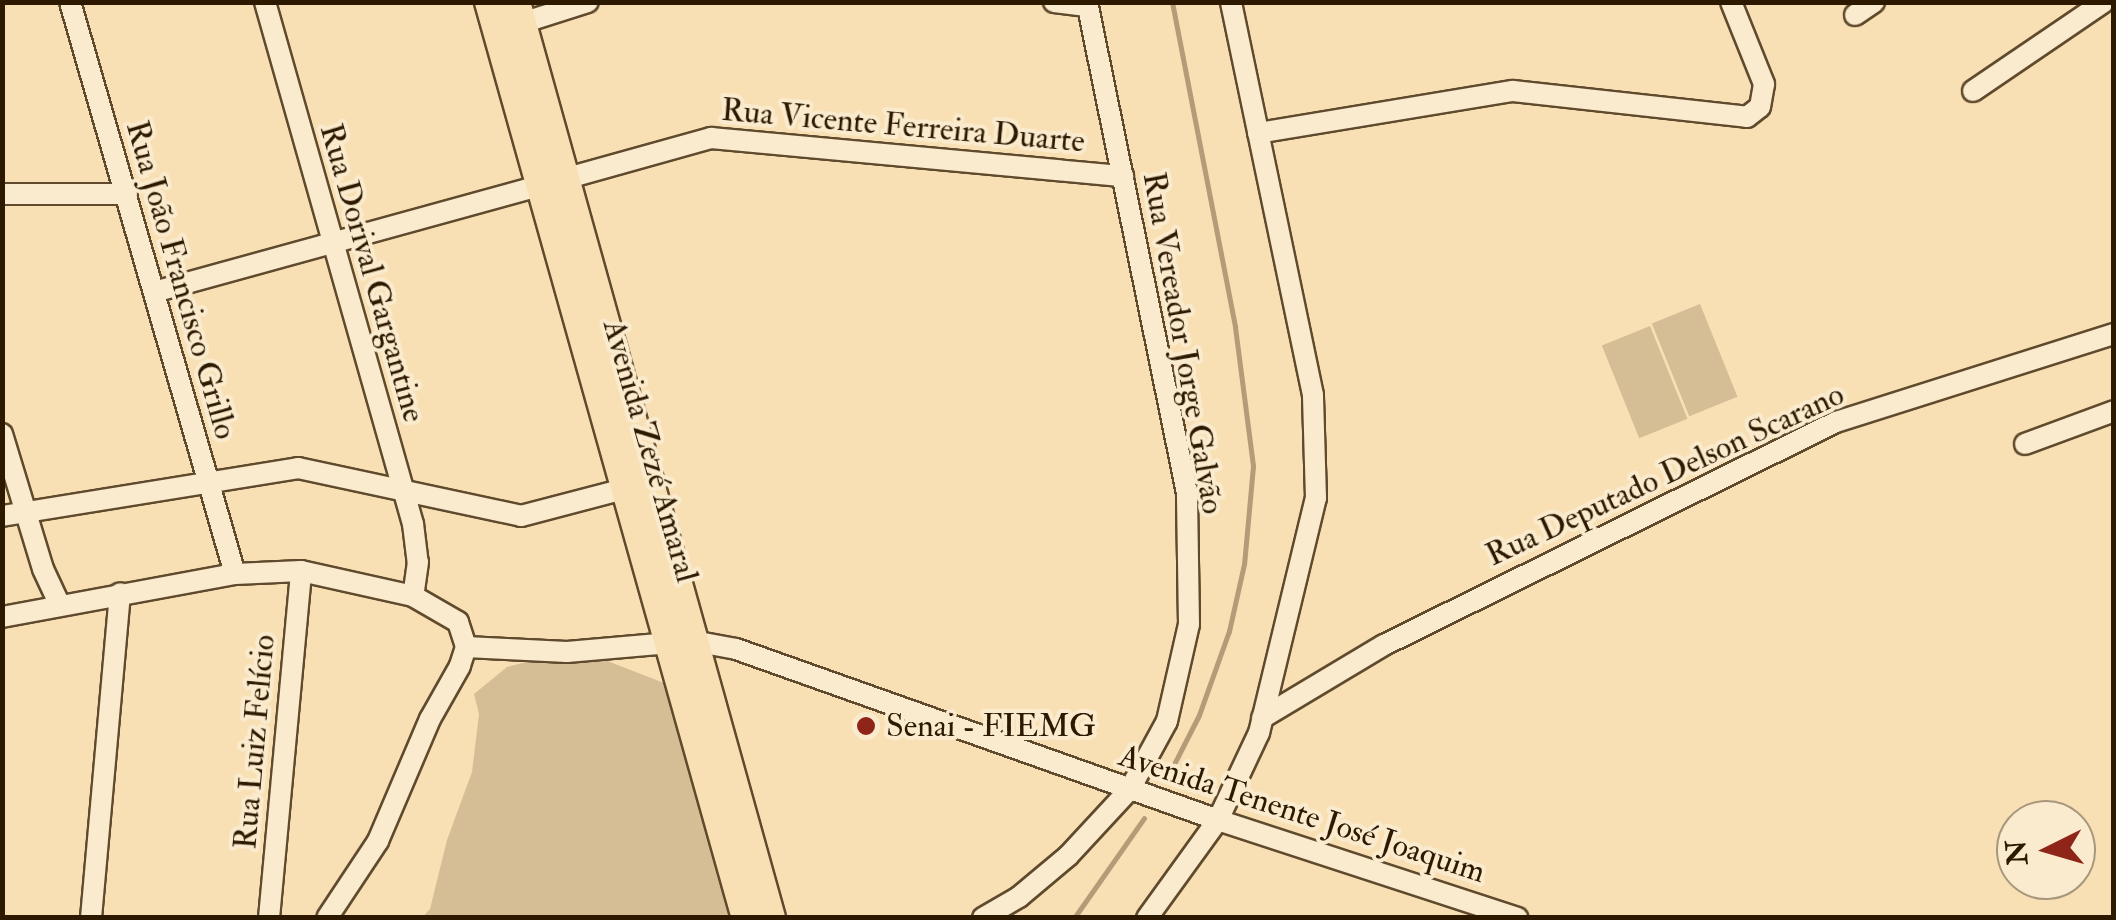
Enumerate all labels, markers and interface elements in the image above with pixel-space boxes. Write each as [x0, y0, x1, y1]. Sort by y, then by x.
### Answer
street label: Rua Vicente Ferreira Duarte [720, 91, 1086, 161]
street label: Rua João Francisco Grillo [117, 117, 245, 443]
street label: Rua Dorival Gargantine [311, 119, 433, 427]
street label: Rua Vereador Jorge Galvão [1134, 169, 1232, 517]
street label: Avenida Zezé Amaral [594, 315, 706, 587]
street label: Rua Deputado Delson Scarano [1480, 375, 1850, 575]
street label: Rua Luiz Felício [226, 633, 284, 851]
place label: Senai - FIEMG [886, 707, 1096, 745]
marker: Senai - FIEMG [855, 715, 877, 737]
street label: Avenida Tenente José Joaquim [1114, 737, 1490, 891]
north arrow [1996, 800, 2096, 900]
text: N [1999, 838, 2036, 867]

